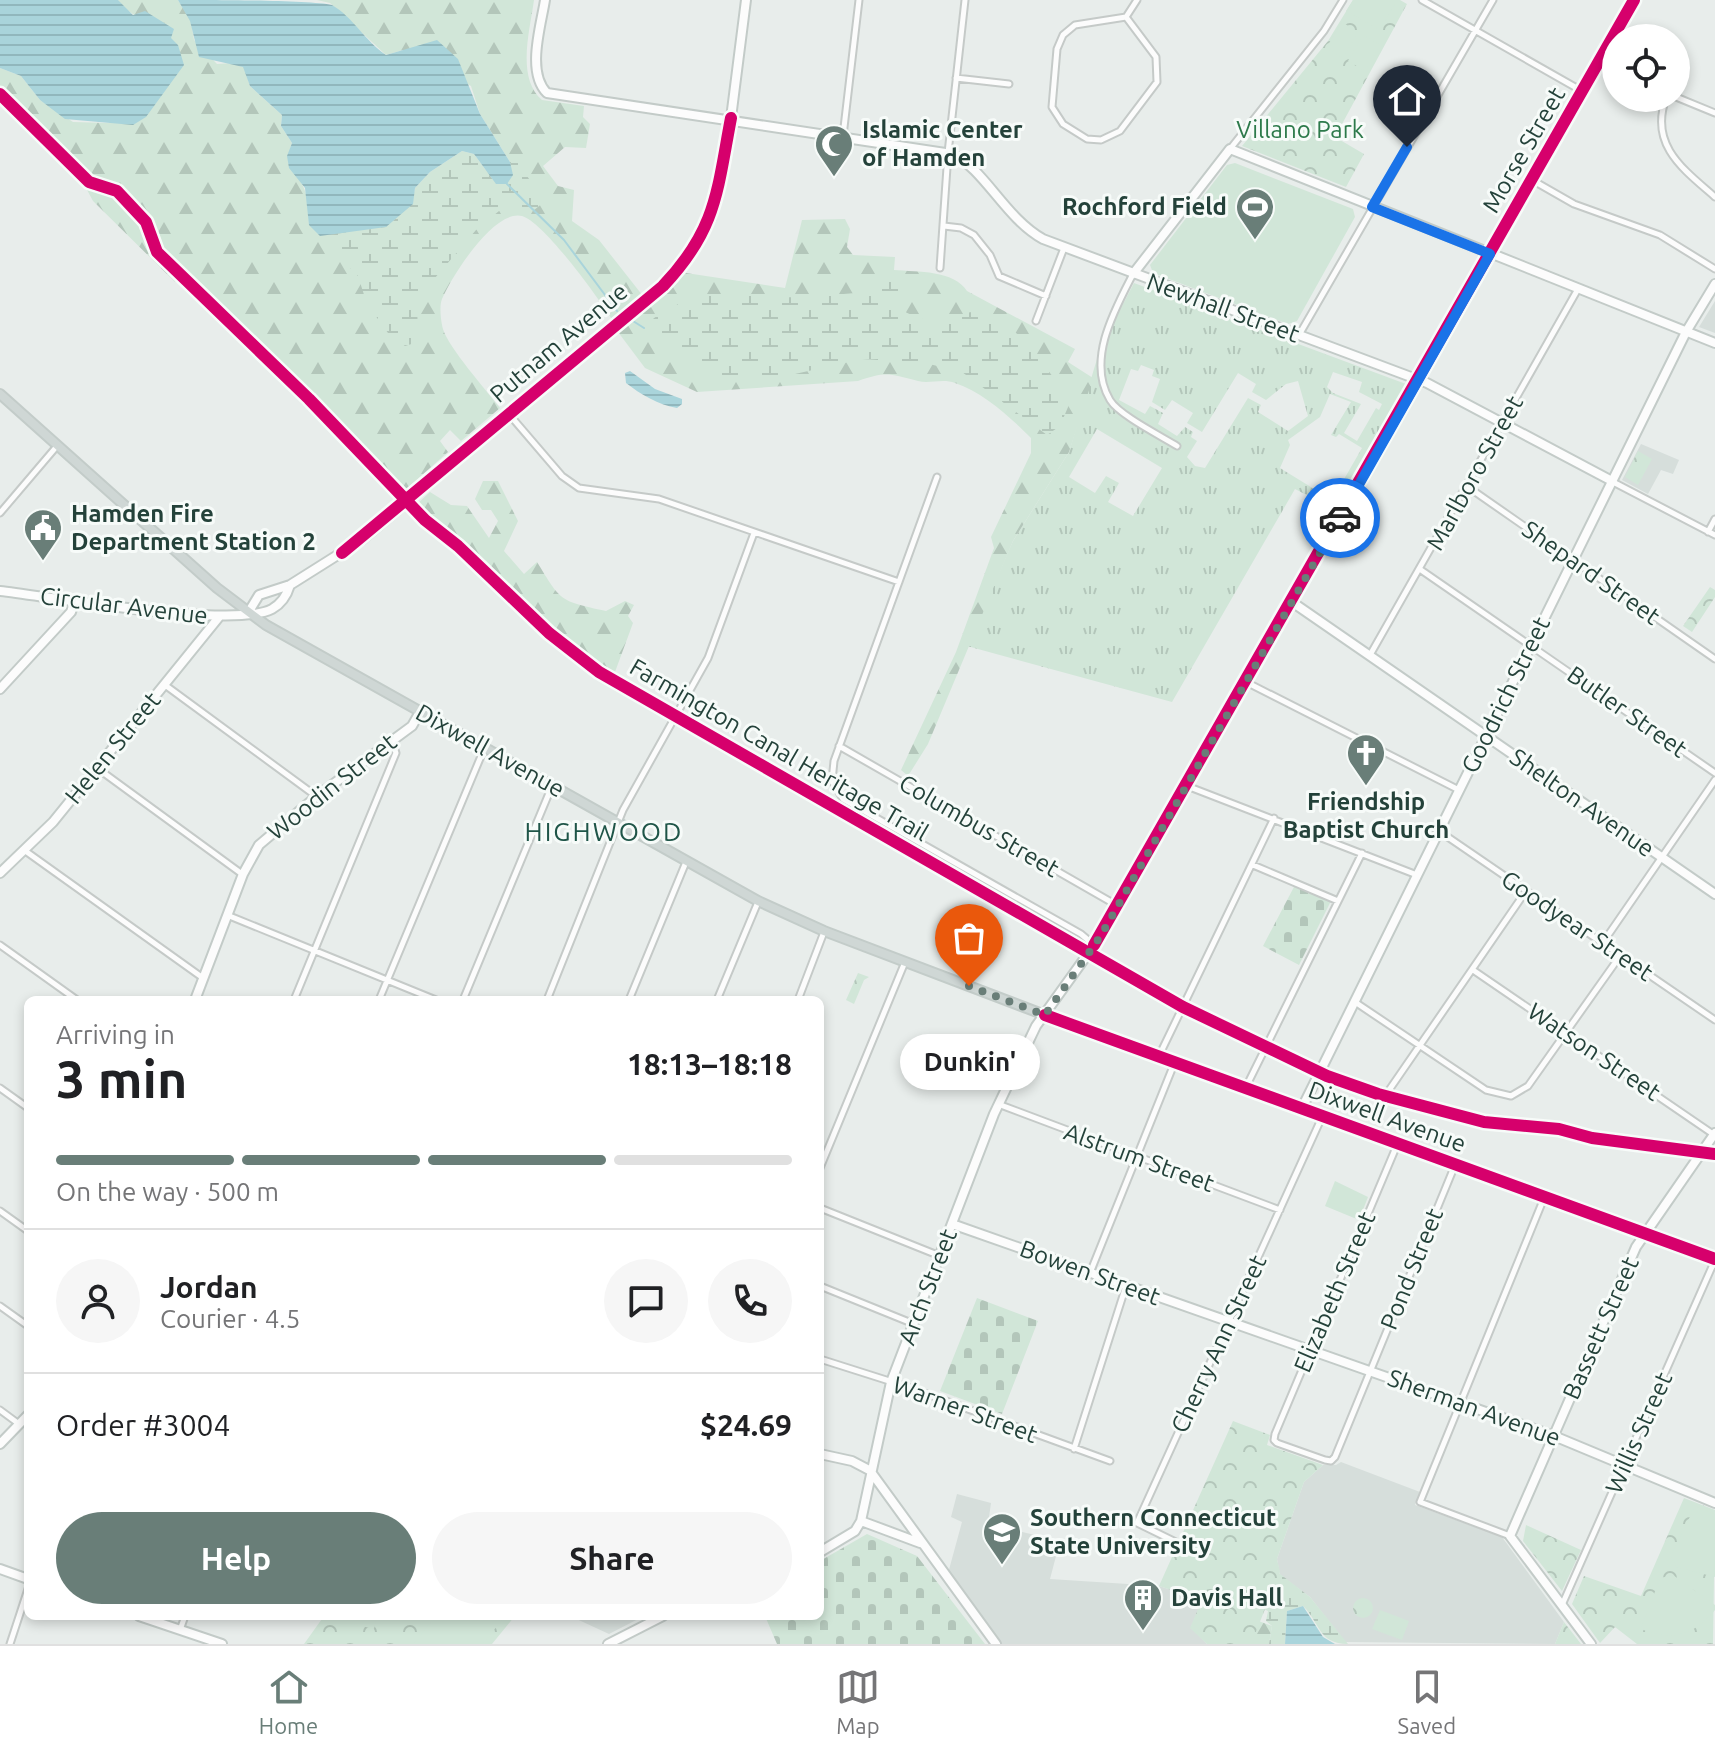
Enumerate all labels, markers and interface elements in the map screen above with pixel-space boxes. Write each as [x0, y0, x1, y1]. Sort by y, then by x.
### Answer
map controls [1602, 24, 1690, 112]
button: locate [1602, 24, 1690, 112]
pin [1373, 65, 1441, 147]
icon: home [1385, 77, 1429, 121]
street label: Morse Street [1477, 82, 1571, 217]
place label: Islamic Center of Hamden [862, 116, 1023, 171]
park label: Villano Park [1236, 116, 1364, 143]
mosque icon: Islamic Center of Hamden [813, 123, 855, 178]
sports icon: Rochford Field [1234, 186, 1276, 241]
place label: Rochford Field [1062, 193, 1227, 220]
street label: Newhall Street [1143, 267, 1304, 348]
street label: Putnam Avenue [485, 277, 633, 408]
street label: Marlboro Street [1421, 390, 1528, 555]
courier [1300, 478, 1380, 558]
icon: car [1318, 496, 1362, 540]
place label: Hamden Fire Department Station 2 [71, 500, 316, 555]
public building icon: Hamden Fire Department Station 2 [22, 507, 64, 562]
street label: Shepard Street [1517, 515, 1666, 630]
street label: Circular Avenue [39, 582, 209, 629]
street label: Goodrich Street [1456, 612, 1555, 777]
street label: Farmington Canal Heritage Trail [625, 653, 933, 846]
street label: Butler Street [1562, 661, 1693, 763]
street label: Helen Street [59, 686, 166, 809]
street label: Dixwell Avenue [411, 699, 569, 803]
street label: Woodin Street [262, 728, 402, 845]
church icon: Friendship Baptist Church [1345, 732, 1387, 787]
street label: Shelton Avenue [1505, 743, 1659, 862]
street label: Columbus Street [895, 769, 1064, 883]
place label: Friendship Baptist Church [1283, 788, 1449, 843]
district label: HIGHWOOD [525, 817, 683, 846]
street label: Goodyear Street [1496, 865, 1659, 987]
pin [935, 904, 1003, 986]
icon: bag [947, 916, 991, 960]
street label: Watson Street [1523, 997, 1666, 1106]
text: Arriving in [56, 1020, 175, 1049]
callout: Dunkin' [899, 1034, 1039, 1090]
text: 18:13–18:18 [627, 1047, 792, 1081]
text: Dunkin' [924, 1047, 1016, 1076]
text: 3 min [56, 1050, 187, 1108]
street label: Dixwell Avenue [1305, 1076, 1470, 1158]
street label: Alstrum Street [1060, 1118, 1218, 1197]
text: On the way · 500 m [56, 1177, 279, 1206]
street label: Pond Street [1375, 1204, 1448, 1333]
street label: Elizabeth Street [1289, 1207, 1381, 1376]
street label: Arch Street [893, 1224, 962, 1349]
street label: Bowen Street [1016, 1235, 1165, 1311]
street label: Cherry Ann Street [1166, 1250, 1272, 1437]
street label: Bassett Street [1557, 1252, 1644, 1403]
button: person [56, 1259, 140, 1343]
button: chat [604, 1259, 688, 1343]
button: phone [708, 1259, 792, 1343]
text: Jordan [160, 1270, 258, 1304]
text: Courier · 4.5 [160, 1304, 300, 1333]
street label: Sherman Avenue [1384, 1364, 1564, 1451]
street label: Willis Street [1600, 1367, 1678, 1498]
street label: Warner Street [889, 1371, 1042, 1448]
text: Order #3004 [56, 1408, 230, 1442]
text: $24.69 [700, 1408, 792, 1442]
place label: Southern Connecticut State University [1030, 1504, 1276, 1559]
school or university icon: Southern Connecticut State University [981, 1511, 1023, 1566]
button: Help [56, 1512, 416, 1604]
button: Share [432, 1512, 792, 1604]
building icon: Davis Hall [1122, 1577, 1164, 1632]
place label: Davis Hall [1171, 1584, 1283, 1611]
tab: Home [259, 1665, 318, 1738]
tab: Map [836, 1665, 880, 1738]
tab: Saved [1398, 1665, 1456, 1738]

